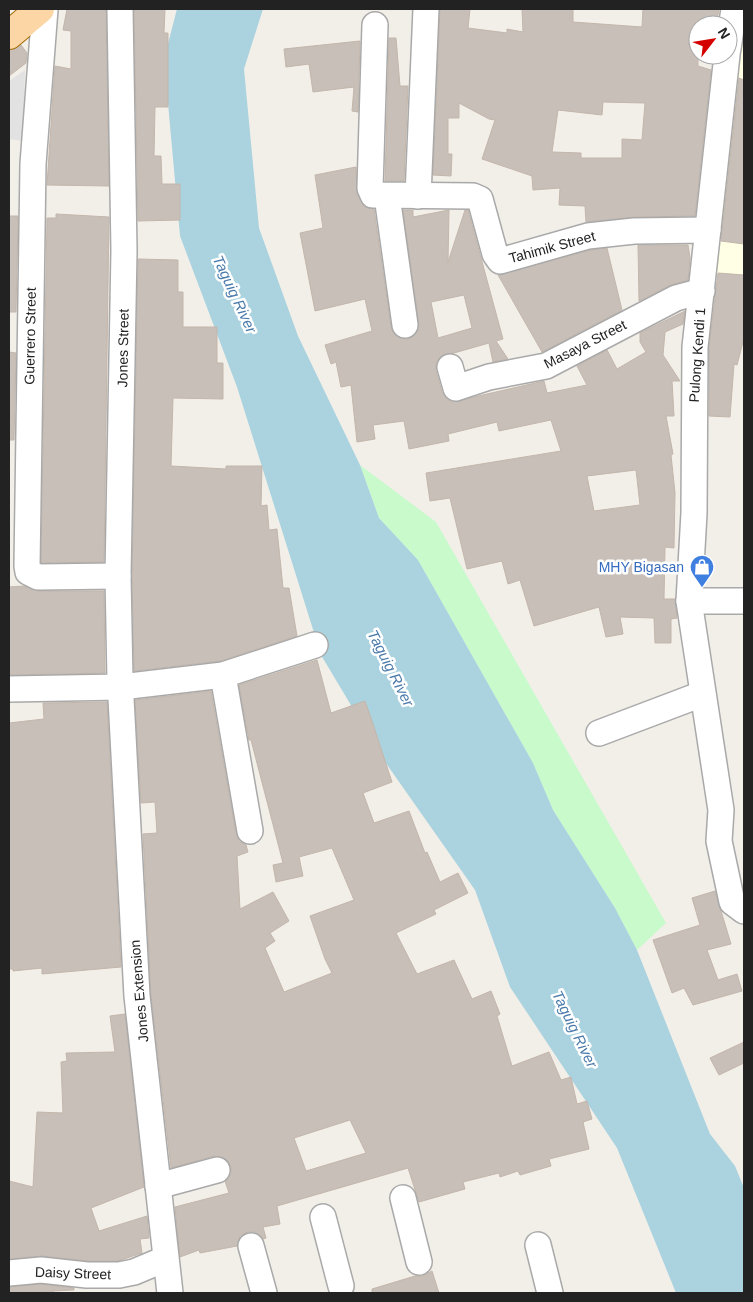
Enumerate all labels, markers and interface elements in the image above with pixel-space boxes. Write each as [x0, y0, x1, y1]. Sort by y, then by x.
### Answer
north arrow [688, 15, 738, 65]
text: N [715, 25, 734, 42]
street label: Tahimik Street [507, 228, 597, 266]
water label: Taguig River [210, 252, 261, 336]
street label: Guerrero Street [21, 287, 39, 385]
street label: Pulong Kendi 1 [686, 307, 708, 403]
street label: Jones Street [114, 308, 132, 387]
street label: Masaya Street [541, 316, 629, 372]
shop icon: MHY Bigasan [689, 554, 715, 588]
place label: MHY Bigasan [599, 559, 684, 575]
water label: Taguig River [364, 627, 418, 710]
street label: Jones Extension [127, 939, 151, 1043]
water label: Taguig River [549, 988, 601, 1071]
street label: Daisy Street [35, 1264, 111, 1282]

